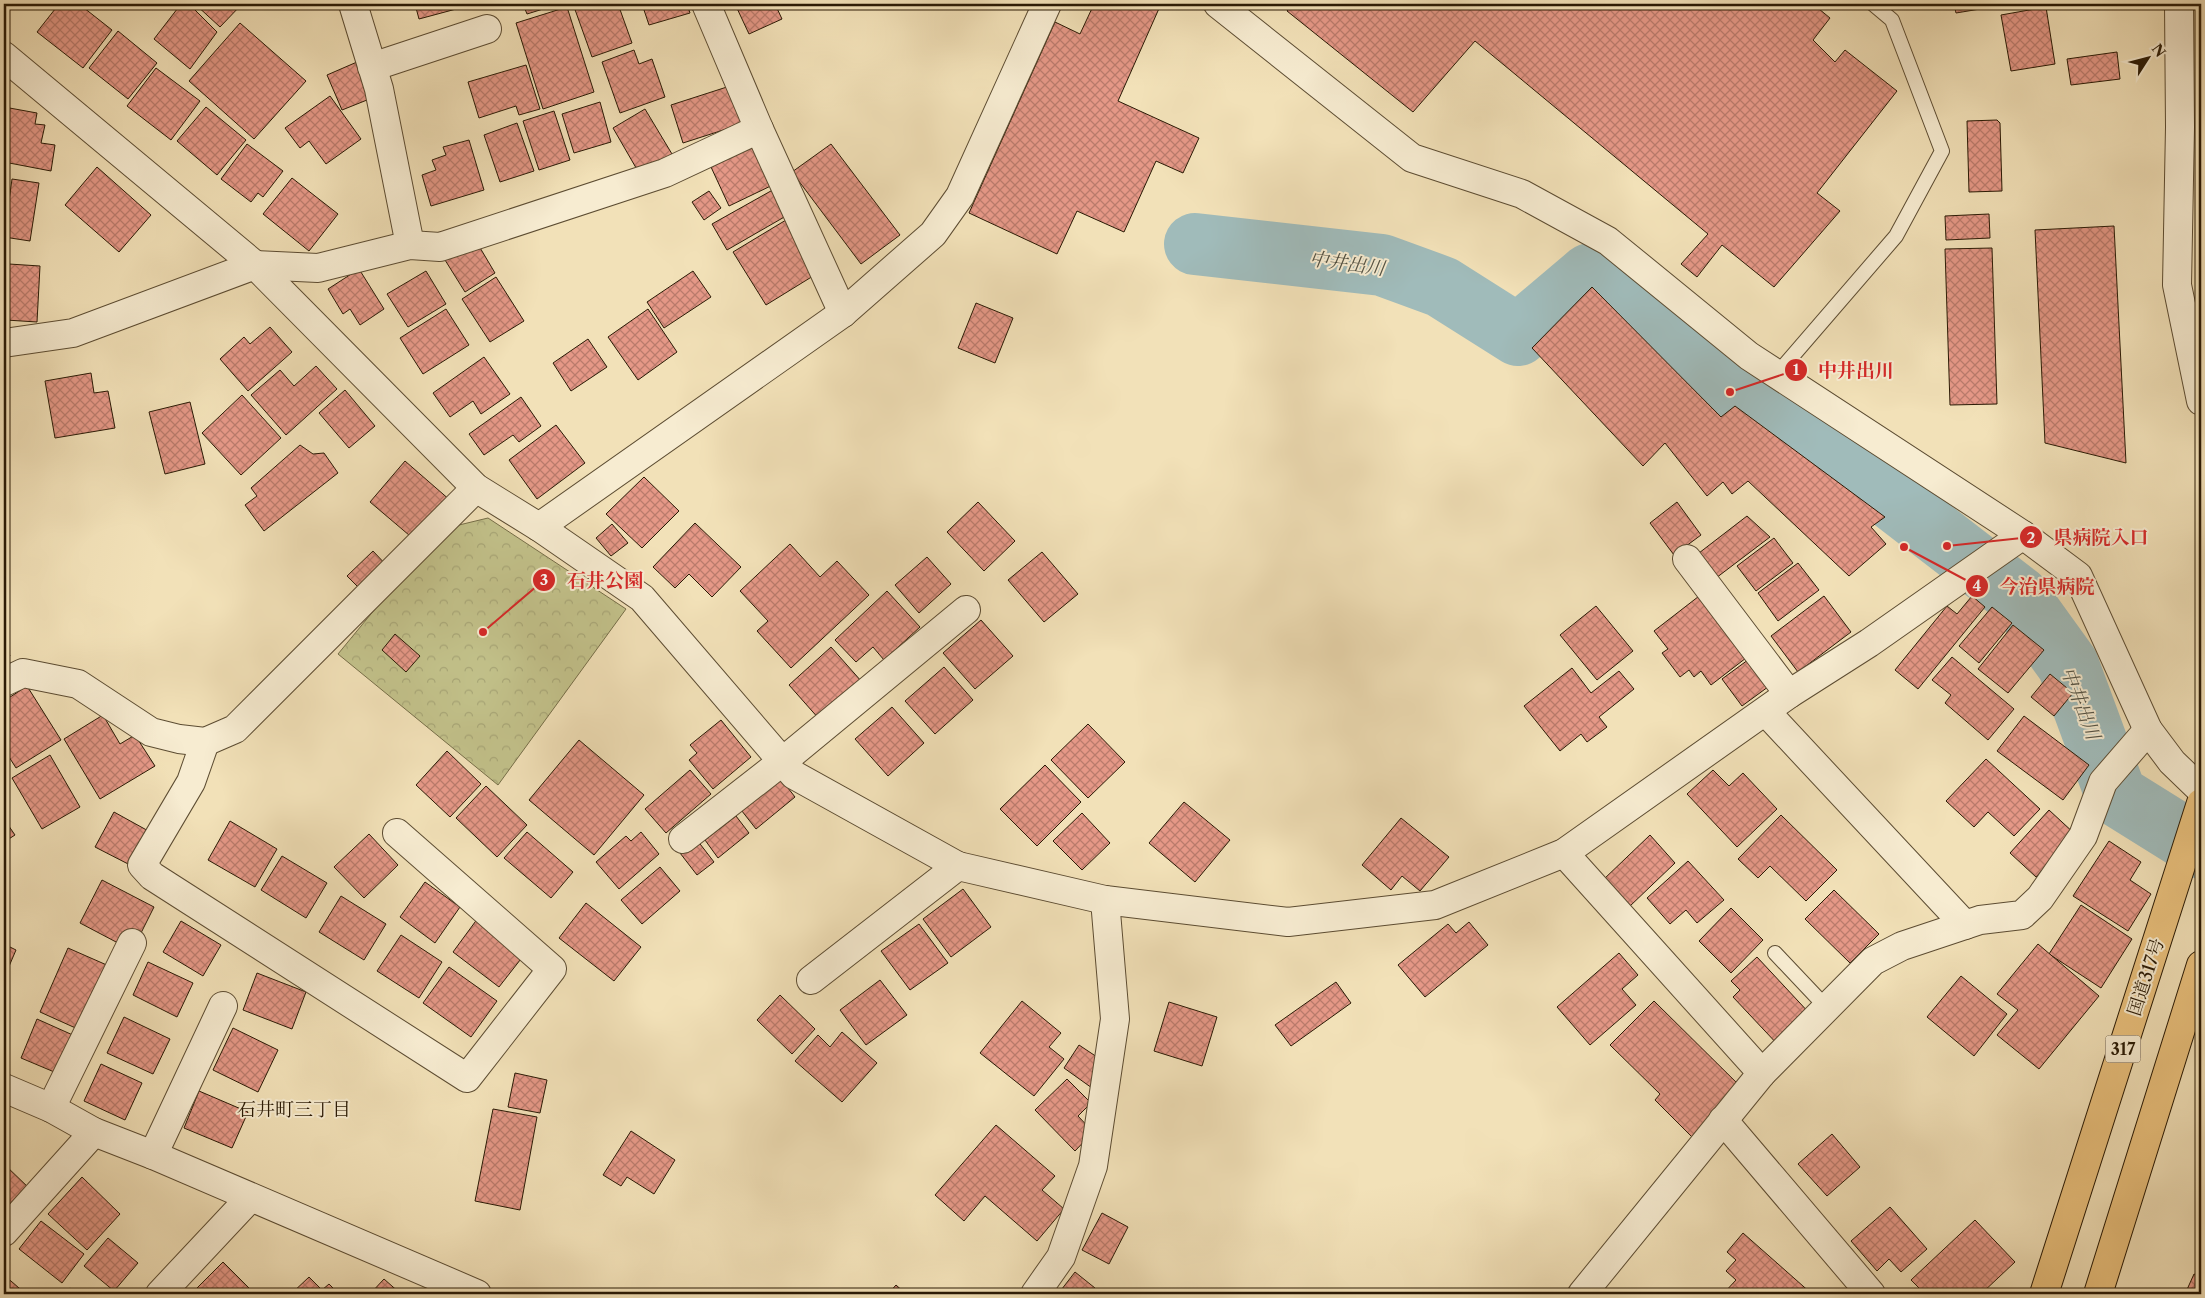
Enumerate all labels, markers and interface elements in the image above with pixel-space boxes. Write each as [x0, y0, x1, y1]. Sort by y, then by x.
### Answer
north arrow [2122, 32, 2172, 82]
text: N [2148, 40, 2169, 61]
water label: 中井出川 [1308, 247, 1388, 280]
callout: 中井出川 [1783, 353, 1904, 387]
text: 中井出川 [1818, 359, 1894, 382]
text: 1 [1793, 360, 1800, 379]
callout: 県病院入口 [2018, 520, 2158, 554]
text: 県病院入口 [2053, 526, 2149, 549]
text: 2 [2027, 528, 2036, 547]
callout: 石井公園 [532, 563, 653, 597]
text: 石井公園 [567, 569, 643, 592]
callout: 今治県病院 [1965, 569, 2105, 603]
text: 3 [540, 570, 548, 589]
text: 今治県病院 [1999, 575, 2095, 598]
text: 4 [1973, 576, 1982, 595]
water label: 中井出川 [2056, 664, 2106, 745]
street label: 国道317号 [2123, 935, 2169, 1019]
road number: 317 [2106, 1036, 2140, 1062]
district label: 石井町三丁目 [237, 1098, 351, 1121]

